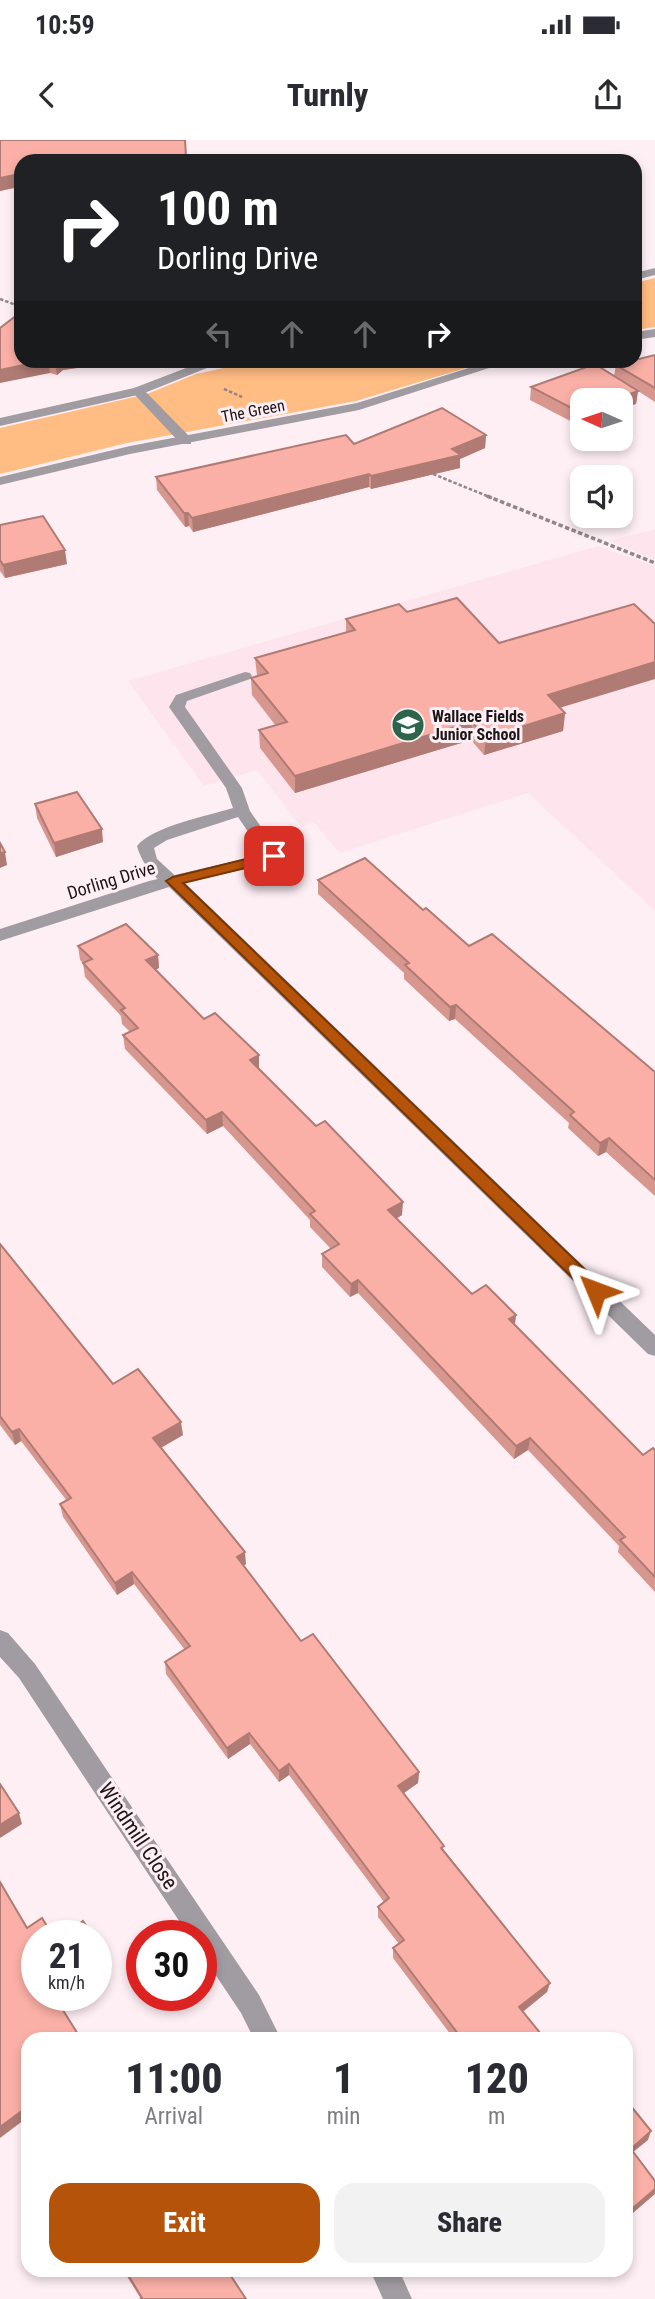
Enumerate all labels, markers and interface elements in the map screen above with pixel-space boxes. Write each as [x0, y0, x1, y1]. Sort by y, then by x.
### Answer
text: 10:59 [35, 10, 95, 40]
icon: back [28, 76, 66, 114]
text: Turnly [287, 76, 368, 114]
icon: share [589, 76, 627, 114]
text: 100 m [157, 180, 279, 237]
icon: right [42, 182, 133, 273]
text: Dorling Drive [157, 239, 318, 277]
icon: left [200, 315, 238, 353]
icon: ahead [273, 315, 311, 353]
icon: ahead [346, 315, 384, 353]
icon: right [419, 315, 457, 353]
north arrow [570, 388, 634, 452]
map controls [570, 388, 633, 528]
street label: The Green [220, 396, 286, 426]
button: sound [570, 465, 633, 528]
school or university icon: Wallace Fields Junior School [389, 706, 427, 744]
place label: Wallace Fields Junior School [432, 707, 524, 744]
pin [244, 826, 304, 886]
icon: arrive [255, 837, 293, 875]
street label: Dorling Drive [65, 857, 157, 903]
position arrow [559, 1254, 633, 1328]
street label: Windmill Close [94, 1778, 182, 1894]
speed limit sign: 30 [126, 1920, 217, 2011]
text: 21 [49, 1936, 84, 1977]
text: km/h [48, 1972, 85, 1993]
text: 11:00 [125, 2054, 222, 2103]
text: 1 [333, 2054, 354, 2103]
text: 120 [465, 2054, 529, 2103]
text: Arrival [145, 2103, 203, 2130]
text: min [327, 2103, 360, 2130]
text: m [488, 2103, 505, 2130]
button: Exit [49, 2183, 320, 2263]
button: Share [334, 2183, 605, 2263]

